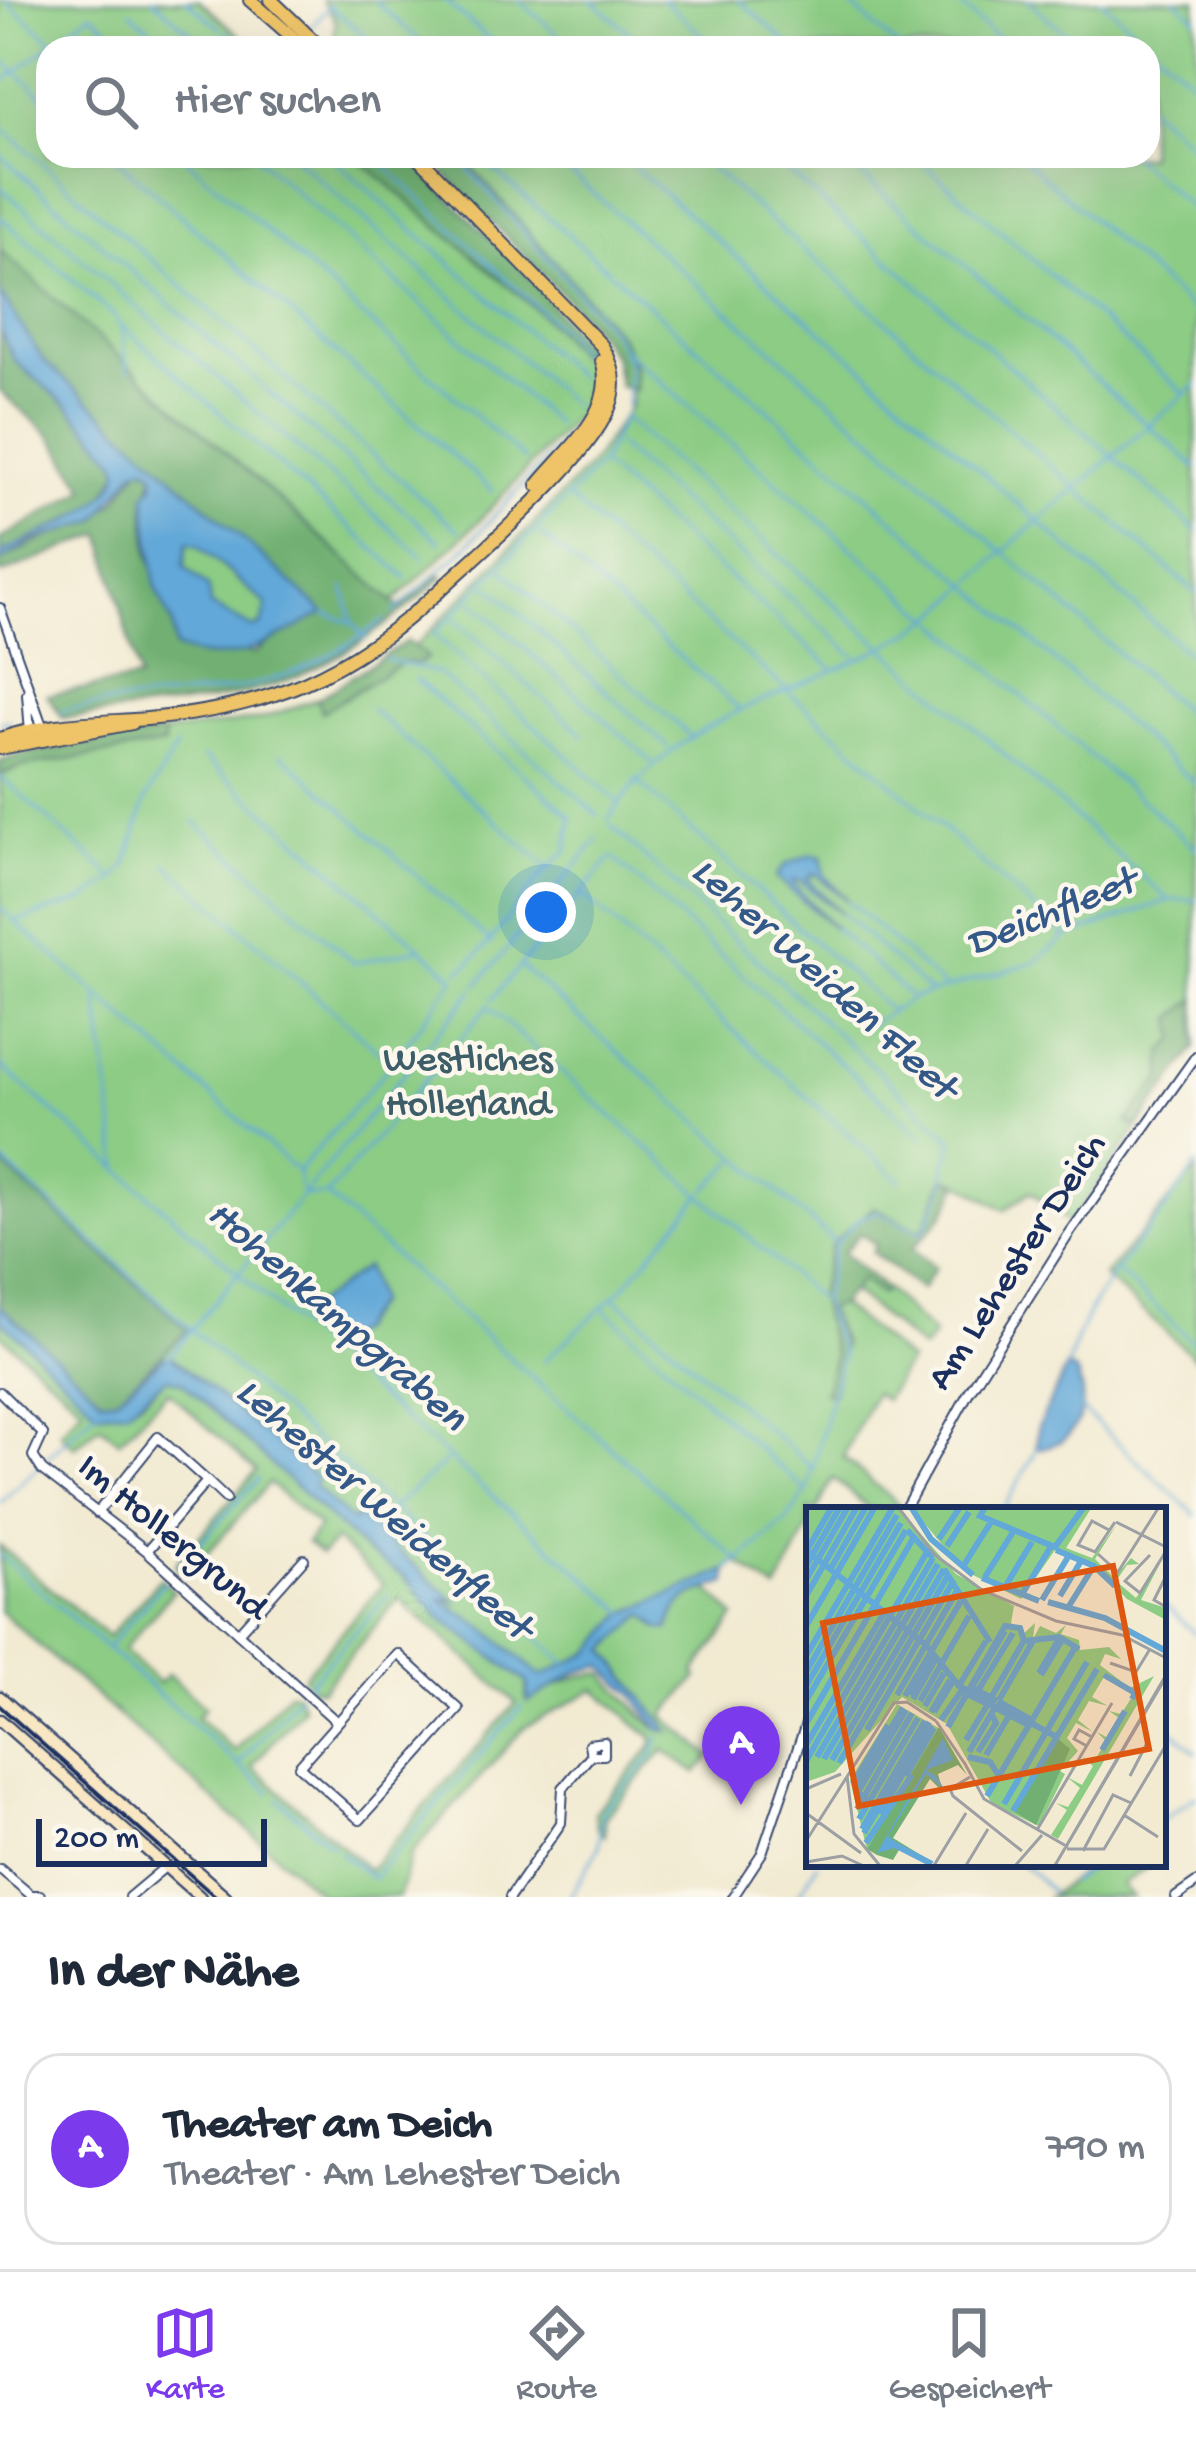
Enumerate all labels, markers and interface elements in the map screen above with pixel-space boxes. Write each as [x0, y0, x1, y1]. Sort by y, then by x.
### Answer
search box [36, 36, 1160, 168]
icon: search [78, 69, 144, 135]
text: Hier suchen [174, 76, 381, 129]
water label: Leher Weiden Fleet [679, 849, 970, 1118]
water label: Deichfleet [960, 856, 1150, 971]
your location [516, 882, 576, 942]
park label: Westliches Hollerland [383, 1039, 554, 1130]
street label: Am Lehester Deich [919, 1126, 1119, 1400]
water label: Hohenkampgraben [195, 1192, 476, 1445]
water label: Lehester Weidenfleet [224, 1369, 545, 1657]
street label: Im Hollergrund [66, 1446, 278, 1634]
inset map [806, 1507, 1166, 1867]
pin: A [702, 1706, 780, 1805]
scale bar [36, 1813, 267, 1866]
text: 200 m [54, 1821, 139, 1859]
text: In der Nähe [48, 1945, 298, 2005]
text: Theater am Deich [165, 2100, 492, 2153]
text: A [78, 2126, 102, 2172]
text: 790 m [1046, 2126, 1145, 2172]
text: Theater · Am Lehester Deich [165, 2153, 620, 2199]
tab: Karte [146, 2300, 225, 2410]
tab: Route [516, 2300, 597, 2410]
tab: Gespeichert [889, 2300, 1050, 2410]

